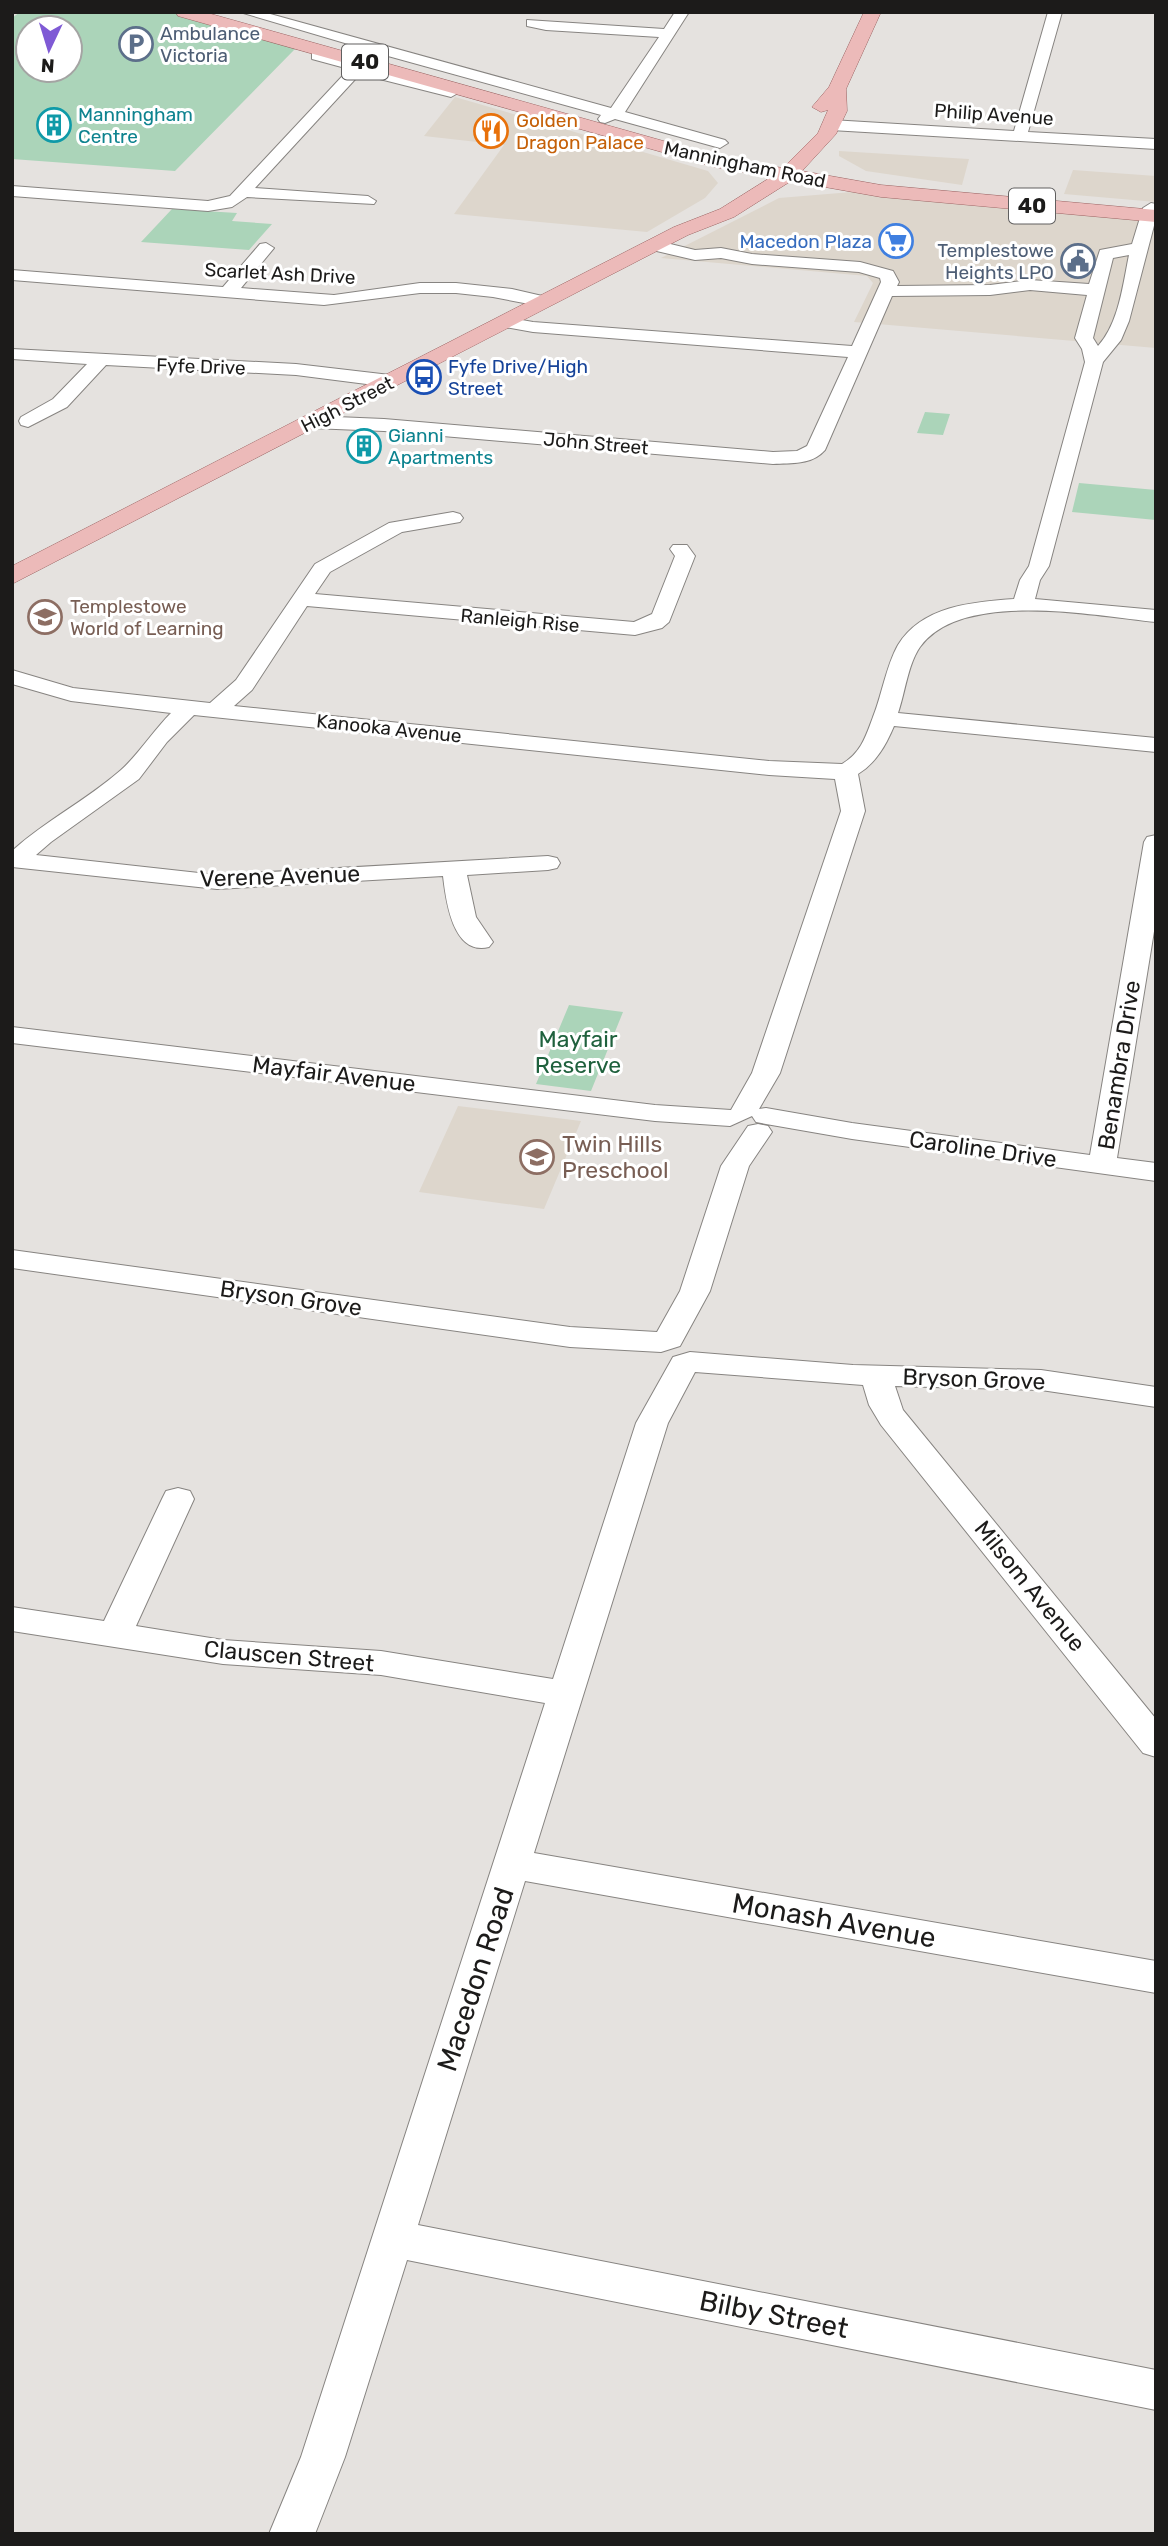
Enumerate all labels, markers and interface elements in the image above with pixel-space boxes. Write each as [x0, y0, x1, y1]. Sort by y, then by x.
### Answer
north arrow [14, 14, 84, 84]
place label: Ambulance Victoria [160, 22, 260, 67]
parking icon: Ambulance Victoria [117, 25, 155, 63]
road number: 40 [342, 44, 388, 80]
text: N [40, 54, 55, 77]
street label: Philip Avenue [934, 99, 1054, 130]
place label: Manningham Centre [78, 103, 193, 148]
building icon: Manningham Centre [35, 106, 73, 144]
place label: Golden Dragon Palace [516, 109, 644, 154]
restaurant icon: Golden Dragon Palace [472, 112, 510, 150]
street label: Manningham Road [662, 136, 828, 193]
road number: 40 [1009, 188, 1055, 224]
supermarket icon: Macedon Plaza [877, 222, 915, 260]
place label: Macedon Plaza [739, 230, 872, 253]
place label: Templestowe Heights LPO [937, 239, 1054, 284]
public building icon: Templestowe Heights LPO [1059, 242, 1097, 280]
street label: Scarlet Ash Drive [204, 258, 356, 289]
street label: Fyfe Drive [156, 353, 246, 380]
place label: Fyfe Drive/High Street [448, 355, 588, 400]
bus stop icon: Fyfe Drive/High Street [405, 358, 443, 396]
street label: High Street [297, 371, 398, 438]
place label: Gianni Apartments [388, 424, 493, 469]
building icon: Gianni Apartments [345, 427, 383, 465]
street label: John Street [542, 427, 650, 460]
place label: Templestowe World of Learning [70, 595, 224, 640]
school or university icon: Templestowe World of Learning [26, 598, 64, 636]
street label: Ranleigh Rise [460, 604, 580, 637]
street label: Kanooka Avenue [315, 709, 463, 748]
street label: Verene Avenue [199, 859, 361, 893]
street label: Benambra Drive [1092, 978, 1146, 1152]
park label: Mayfair Reserve [535, 1025, 621, 1079]
street label: Mayfair Avenue [251, 1050, 417, 1098]
street label: Caroline Drive [907, 1125, 1059, 1173]
place label: Twin Hills Preschool [562, 1130, 669, 1184]
school or university icon: Twin Hills Preschool [518, 1138, 556, 1176]
street label: Bryson Grove [218, 1274, 364, 1322]
street label: Bryson Grove [902, 1363, 1046, 1395]
street label: Milsom Avenue [969, 1515, 1091, 1657]
street label: Clauscen Street [203, 1635, 375, 1677]
street label: Macedon Road [430, 1883, 521, 2075]
street label: Monash Avenue [729, 1886, 938, 1955]
street label: Bilby Street [697, 2284, 851, 2345]

